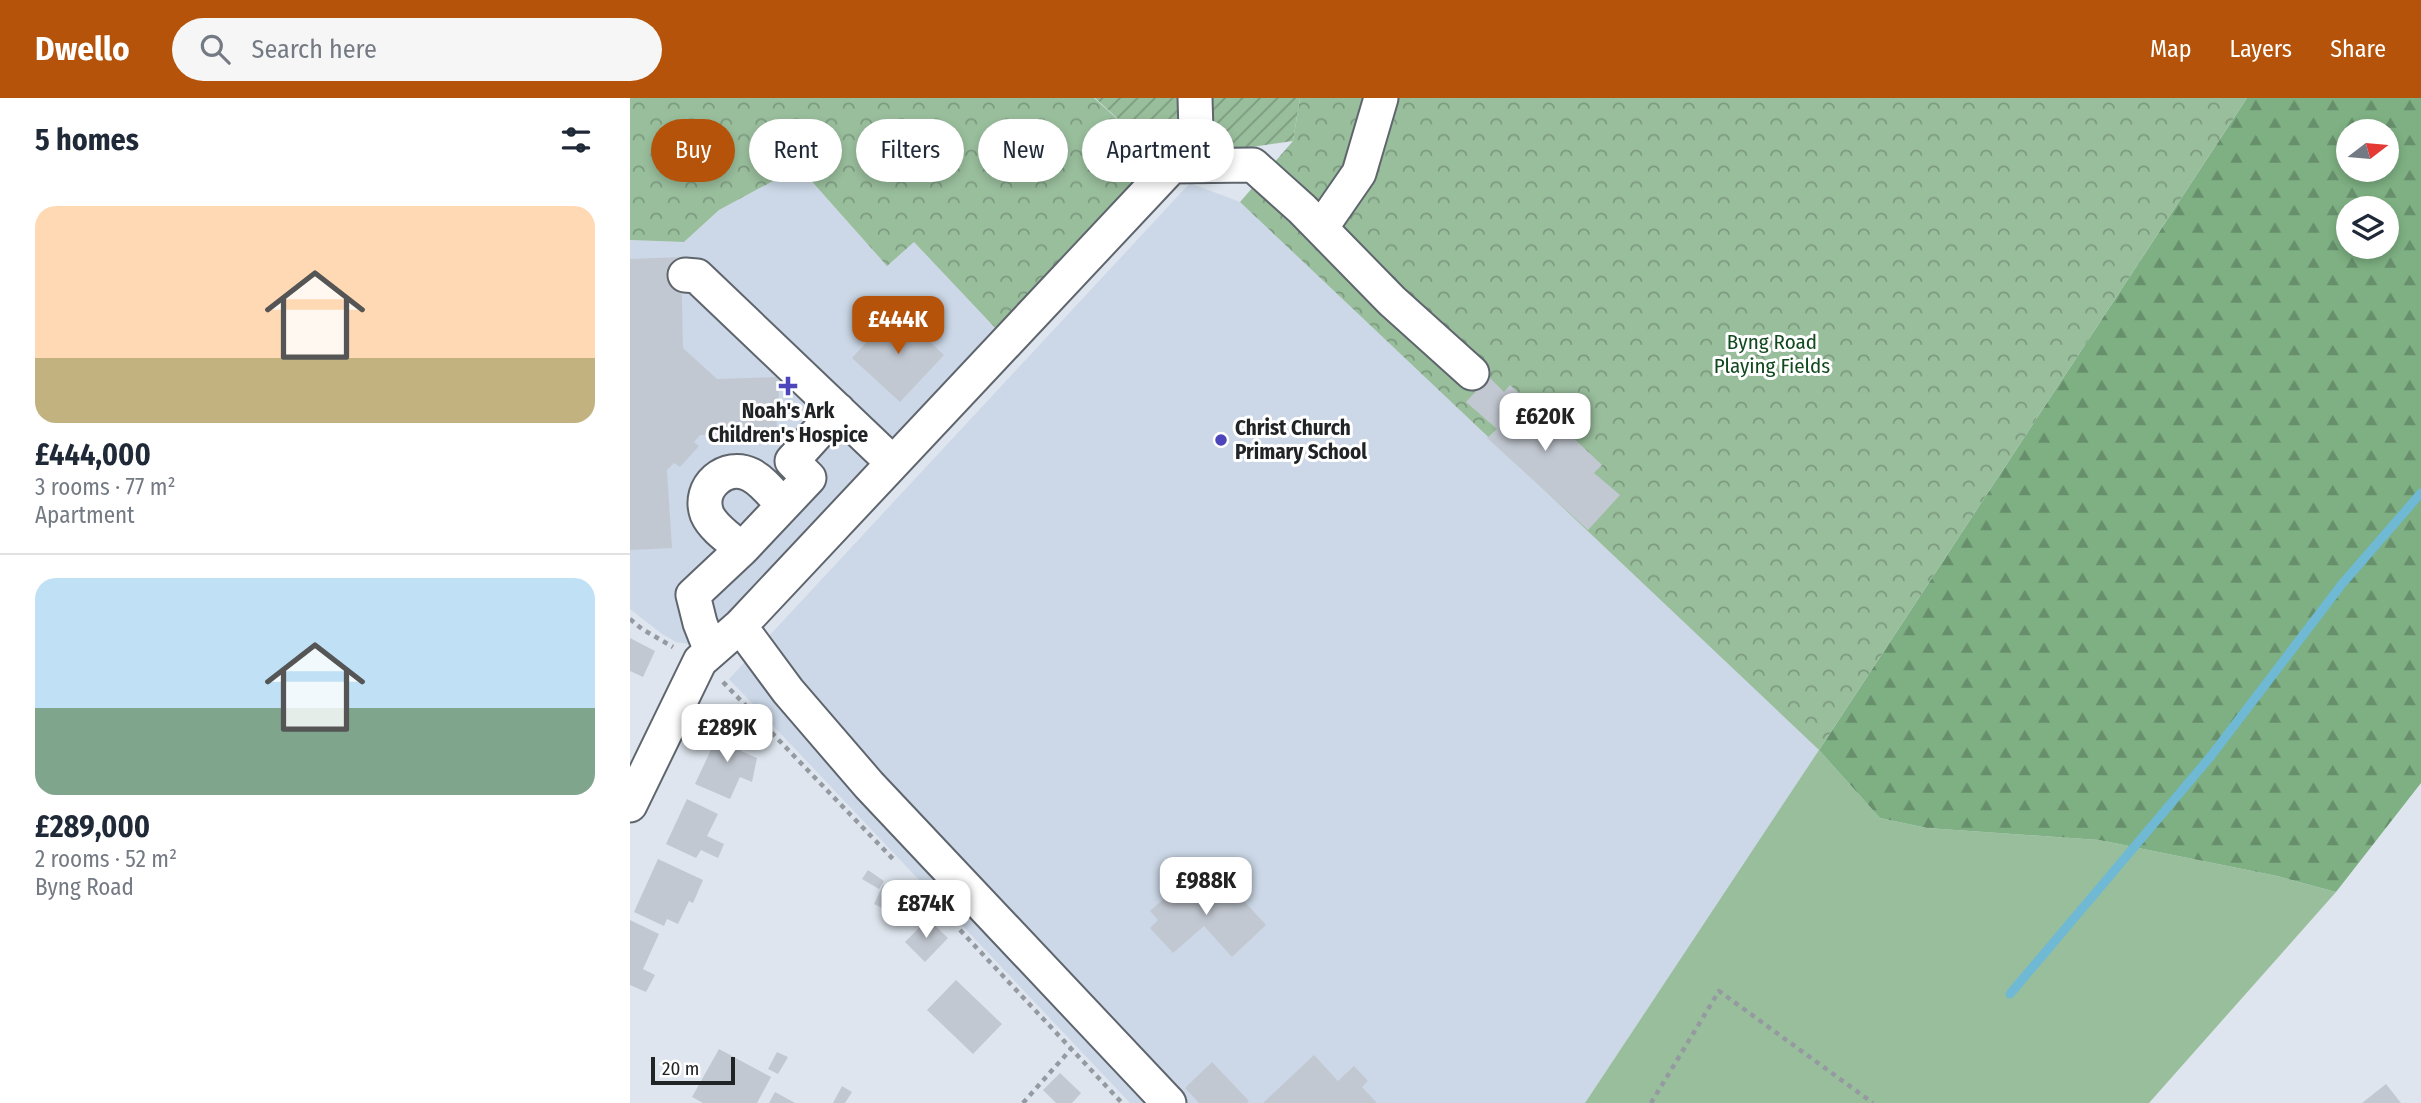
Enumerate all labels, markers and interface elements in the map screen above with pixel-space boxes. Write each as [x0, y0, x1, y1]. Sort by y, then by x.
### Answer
search box [172, 18, 662, 81]
text: Dwello [35, 29, 130, 69]
icon: search [196, 30, 234, 68]
text: Search here [252, 34, 377, 65]
text: Map [2150, 35, 2192, 63]
text: Layers [2230, 35, 2292, 63]
text: Share [2330, 35, 2386, 63]
chip: Buy [651, 119, 735, 182]
chip: Rent [749, 119, 842, 182]
chip: Filters [856, 119, 964, 182]
chip: New [978, 119, 1068, 182]
chip: Apartment [1082, 119, 1234, 182]
north arrow [2336, 119, 2399, 182]
map controls [2336, 119, 2399, 259]
icon: filters [557, 121, 595, 159]
text: 5 homes [35, 122, 139, 158]
button: layers [2336, 196, 2399, 259]
icon: home [252, 252, 378, 378]
pin: £444K [849, 296, 947, 356]
text: £444K [868, 305, 928, 333]
park label: Byng Road Playing Fields [1714, 329, 1830, 379]
marker: Noah's Ark Children's Hospice [778, 376, 798, 396]
pin: £620K [1496, 394, 1594, 453]
place label: Noah's Ark Children's Hospice [708, 398, 868, 448]
text: £620K [1516, 402, 1575, 430]
place label: Christ Church Primary School [1235, 415, 1367, 465]
marker: Christ Church Primary School [1213, 432, 1229, 448]
text: £444,000 [35, 437, 151, 473]
text: 3 rooms · 77 m² [35, 473, 176, 501]
text: Apartment [35, 501, 135, 529]
icon: home [252, 624, 378, 750]
pin: £289K [678, 704, 776, 764]
text: £289K [697, 713, 757, 741]
text: £289,000 [35, 809, 150, 845]
text: 2 rooms · 52 m² [35, 845, 177, 873]
pin: £988K [1157, 858, 1255, 917]
text: £988K [1176, 866, 1236, 894]
text: Byng Road [35, 873, 134, 901]
pin: £874K [877, 880, 975, 940]
text: £874K [898, 889, 954, 917]
scale bar [651, 1054, 735, 1086]
text: 20 m [662, 1057, 699, 1080]

